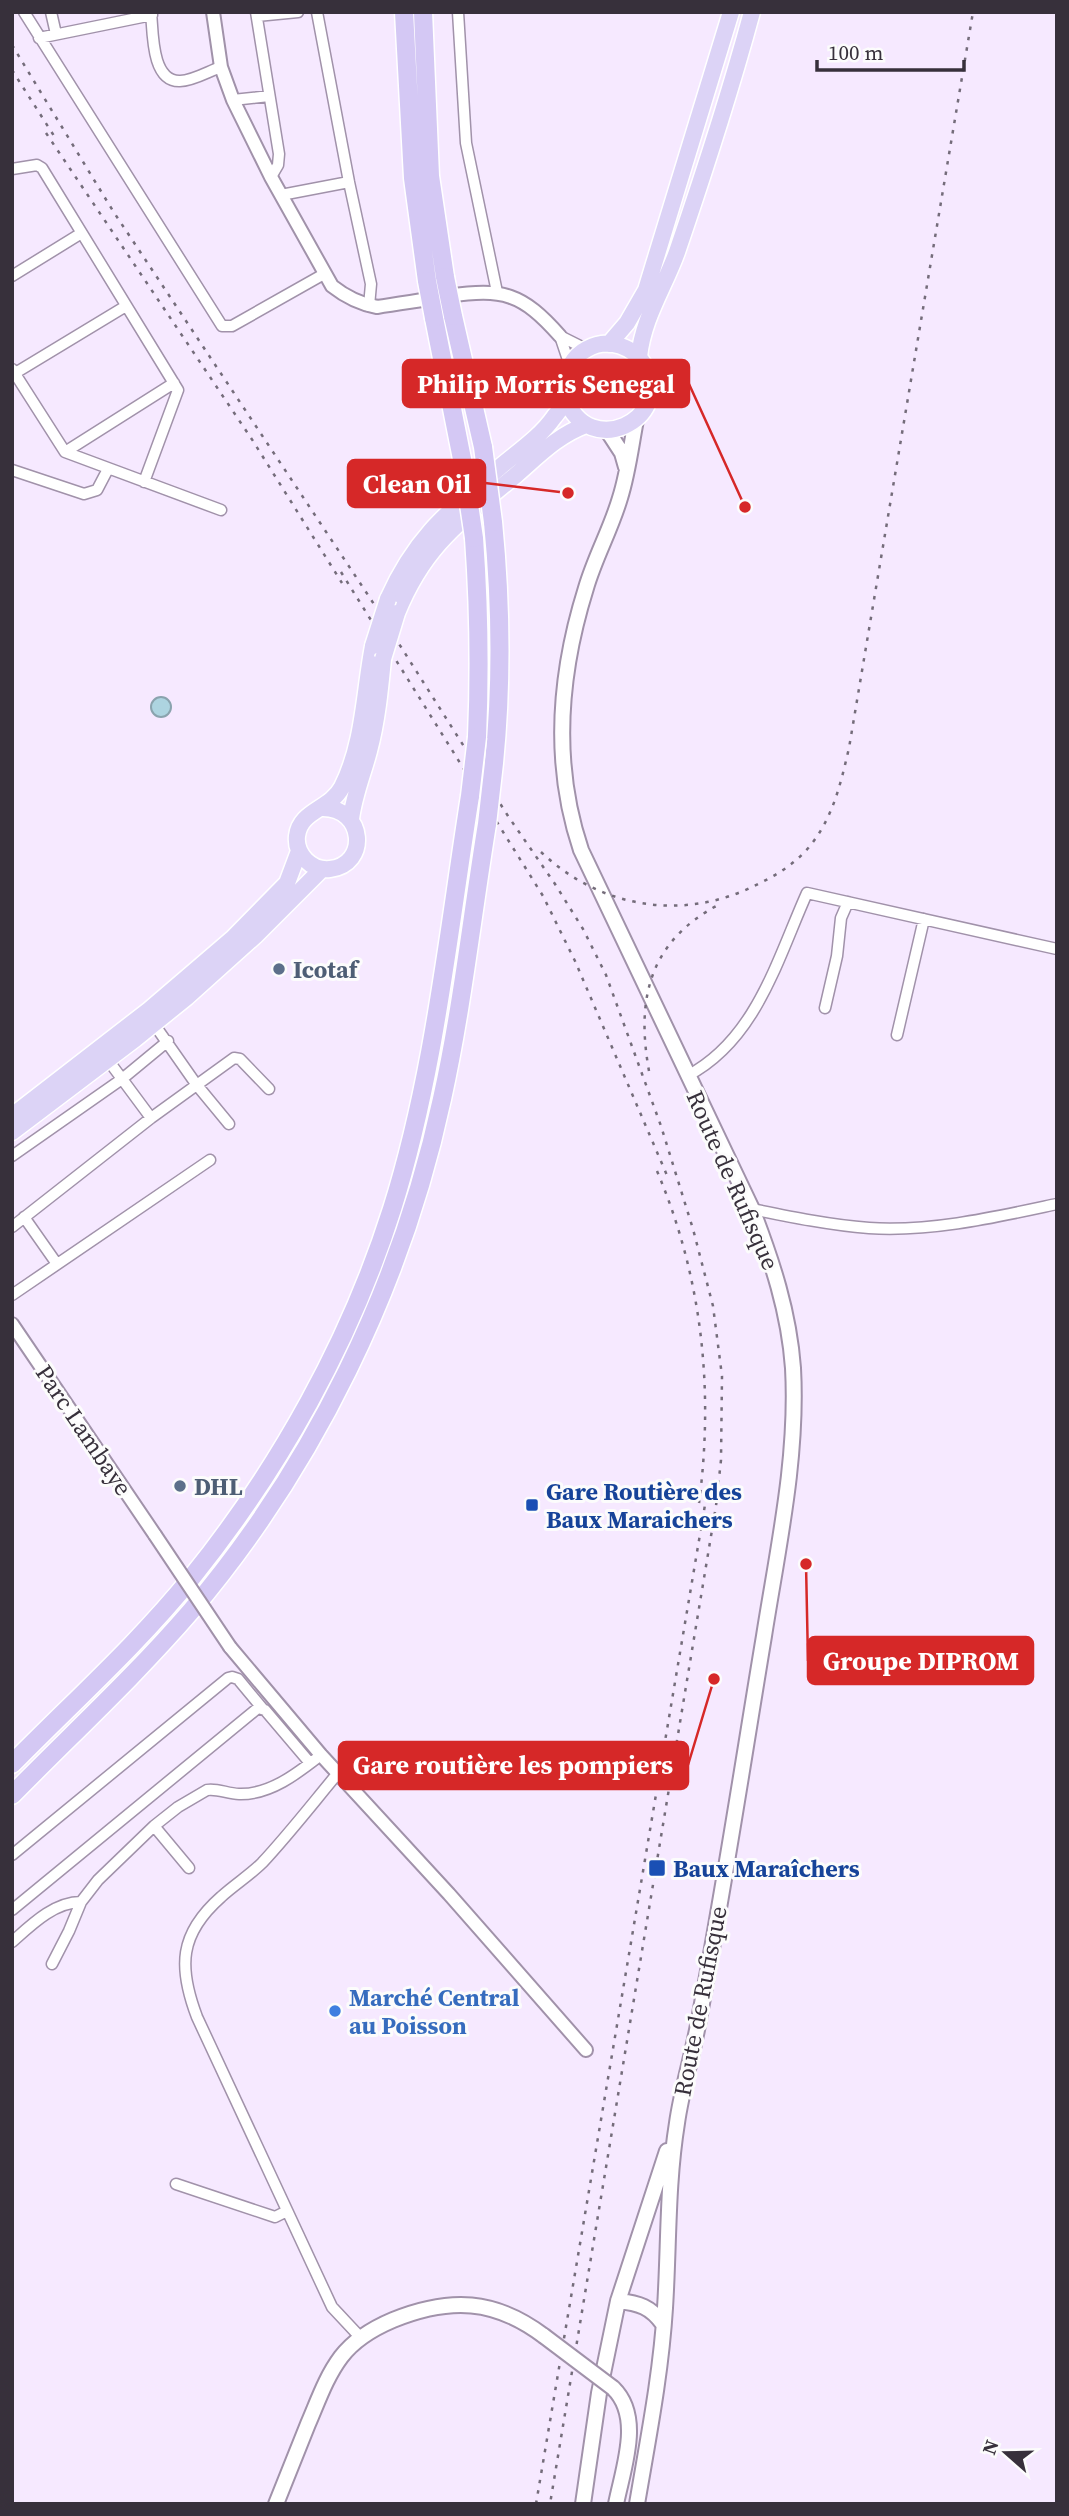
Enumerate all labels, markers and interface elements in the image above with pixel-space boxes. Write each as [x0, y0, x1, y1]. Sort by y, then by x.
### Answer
scale bar [817, 28, 964, 72]
text: 100 m [828, 38, 883, 67]
callout: Philip Morris Senegal [403, 360, 689, 407]
text: Philip Morris Senegal [417, 366, 675, 402]
callout: Clean Oil [348, 460, 485, 507]
text: Clean Oil [363, 466, 471, 502]
place label: Icotaf [293, 953, 361, 986]
marker: Icotaf [271, 961, 287, 977]
street label: Route de Rufisque [679, 1085, 787, 1275]
street label: Parc Lambaye [28, 1358, 140, 1502]
place label: DHL [194, 1470, 243, 1503]
place label: Gare Routière des Baux Maraichers [546, 1475, 742, 1536]
marker: DHL [172, 1478, 188, 1494]
marker: Gare Routière des Baux Maraichers [524, 1497, 540, 1513]
callout: Groupe DIPROM [808, 1637, 1033, 1684]
text: Groupe DIPROM [823, 1643, 1019, 1679]
callout: Gare routière les pompiers [339, 1742, 688, 1789]
text: Gare routière les pompiers [353, 1747, 673, 1783]
place label: Baux Maraîchers [673, 1852, 860, 1885]
marker: Baux Maraîchers [647, 1858, 667, 1878]
street label: Route de Rufisque [665, 1903, 735, 2099]
place label: Marché Central au Poisson [349, 1981, 520, 2042]
marker: Marché Central au Poisson [327, 2003, 343, 2019]
north arrow [971, 2418, 1041, 2488]
text: N [975, 2436, 1005, 2458]

